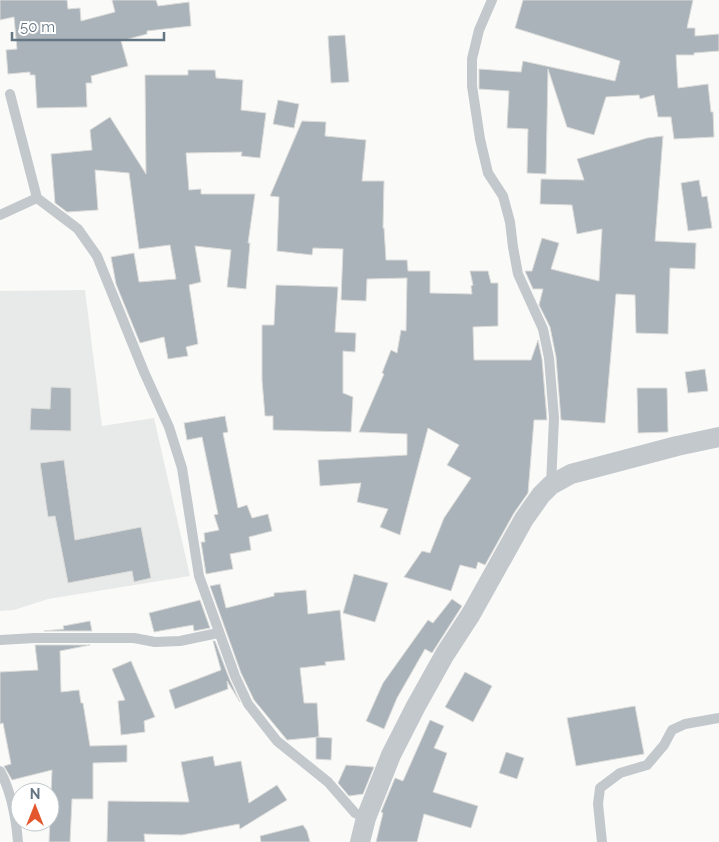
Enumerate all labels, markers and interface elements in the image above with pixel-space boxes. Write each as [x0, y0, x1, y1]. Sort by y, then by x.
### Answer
scale bar [12, 10, 165, 42]
text: 50 m [20, 18, 55, 36]
north arrow [10, 782, 60, 832]
text: N [30, 786, 40, 802]

